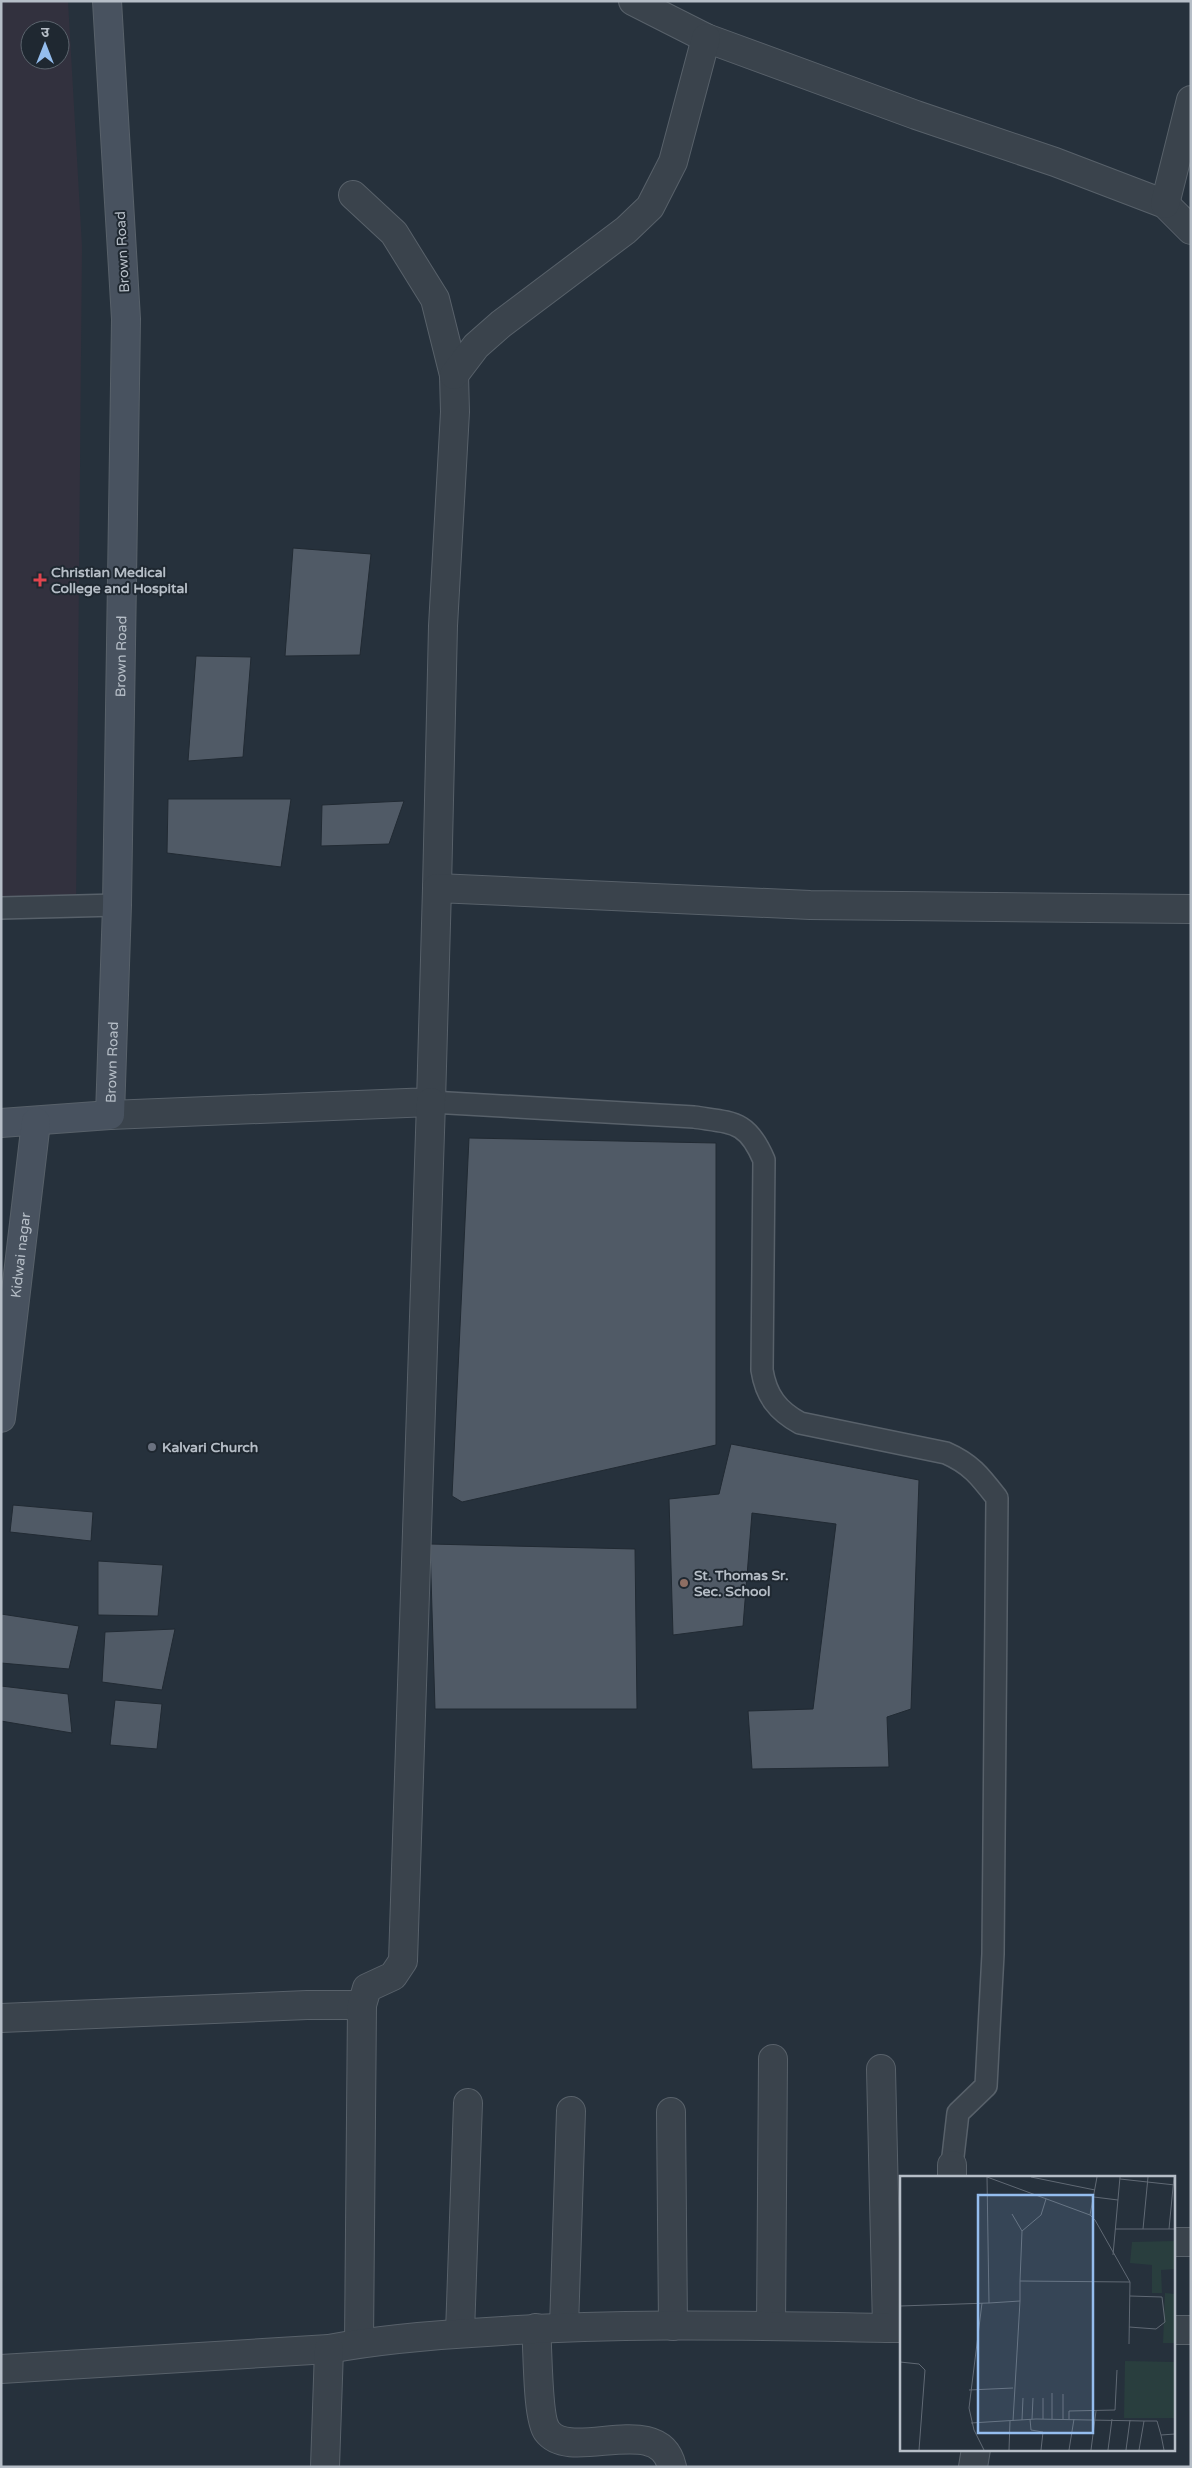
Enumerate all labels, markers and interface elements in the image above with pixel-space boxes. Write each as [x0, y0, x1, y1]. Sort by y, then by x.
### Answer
north arrow [20, 20, 70, 70]
text: उ [41, 24, 50, 41]
street label: Brown Road [112, 211, 133, 293]
place label: Christian Medical College and Hospital [51, 564, 188, 597]
marker: Christian Medical College and Hospital [33, 573, 47, 587]
street label: Brown Road [112, 615, 130, 697]
street label: Brown Road [102, 1021, 122, 1103]
street label: Kidwai nagar [7, 1211, 34, 1299]
place label: Kalvari Church [162, 1439, 258, 1456]
marker: Kalvari Church [146, 1441, 158, 1453]
place label: St. Thomas Sr. Sec. School [694, 1567, 789, 1600]
marker: St. Thomas Sr. Sec. School [678, 1577, 690, 1589]
inset map [900, 2176, 1174, 2450]

